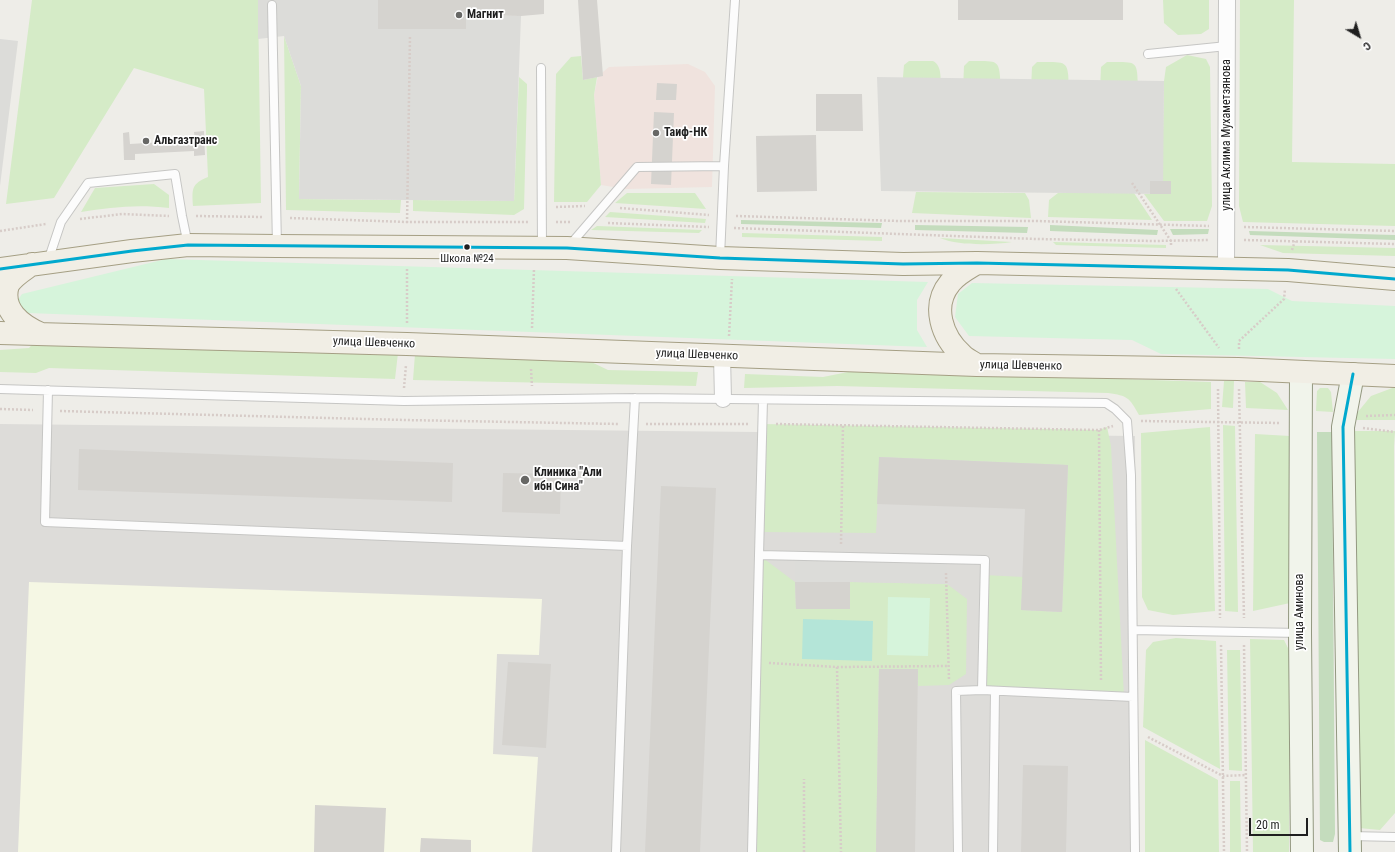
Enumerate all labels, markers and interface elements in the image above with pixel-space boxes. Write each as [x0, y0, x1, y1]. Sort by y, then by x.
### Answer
place label: Магнит [467, 8, 504, 22]
marker: Магнит [454, 10, 464, 20]
north arrow [1339, 16, 1379, 56]
text: С [1360, 39, 1373, 53]
street label: улица Аклима Мухаметзянова [1220, 59, 1234, 211]
place label: Таиф-НК [664, 126, 707, 140]
marker: Таиф-НК [651, 128, 661, 138]
place label: Альгазтранс [154, 134, 217, 148]
marker: Альгазтранс [141, 136, 151, 146]
marker: Школа №24 [462, 242, 472, 252]
place label: Школа №24 [440, 252, 494, 266]
street label: улица Шевченко [333, 334, 415, 352]
street label: улица Шевченко [656, 346, 738, 364]
street label: улица Шевченко [980, 358, 1062, 374]
place label: Клиника "Али ибн Сина" [534, 466, 602, 494]
marker: Клиника "Али ибн Сина" [519, 474, 531, 486]
street label: улица Аминова [1293, 574, 1307, 650]
scale bar [1251, 810, 1310, 836]
text: 20 m [1256, 818, 1280, 832]

